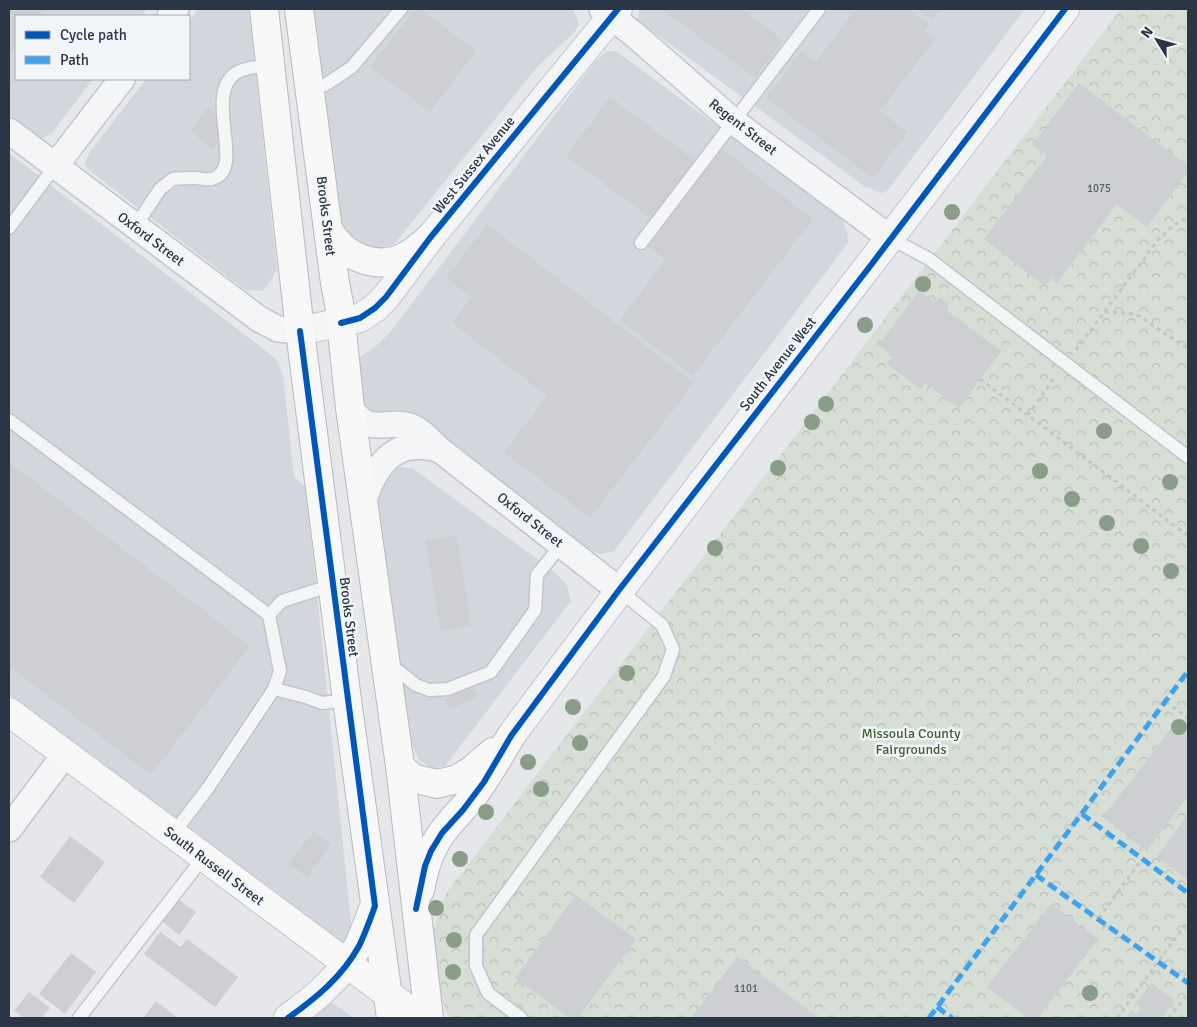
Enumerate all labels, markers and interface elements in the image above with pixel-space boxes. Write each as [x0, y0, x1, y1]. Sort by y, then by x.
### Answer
legend [15, 15, 190, 80]
north arrow [1132, 15, 1182, 65]
text: N [1137, 23, 1157, 41]
text: Cycle path [60, 26, 127, 44]
text: Path [60, 51, 89, 69]
street label: Regent Street [706, 95, 781, 159]
street label: West Sussex Avenue [429, 113, 519, 217]
street label: Brooks Street [313, 175, 339, 257]
house number: 1075 [1087, 182, 1111, 195]
street label: Oxford Street [114, 208, 188, 270]
street label: South Avenue West [736, 314, 820, 414]
street label: Oxford Street [493, 489, 567, 551]
street label: Brooks Street [336, 576, 362, 658]
park label: Missoula County Fairgrounds [861, 725, 961, 758]
street label: South Russell Street [161, 823, 267, 909]
house number: 1101 [734, 982, 758, 995]

